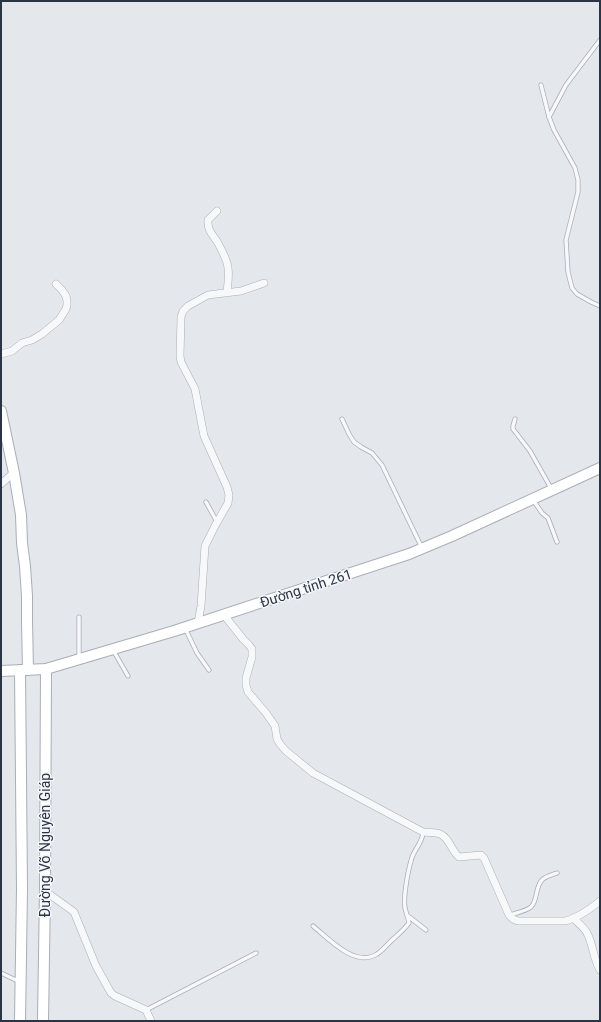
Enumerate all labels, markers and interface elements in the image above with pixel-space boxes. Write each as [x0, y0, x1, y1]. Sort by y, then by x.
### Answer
street label: Đường tỉnh 261 [258, 566, 354, 610]
street label: Đường Võ Nguyên Giáp [37, 773, 53, 917]

